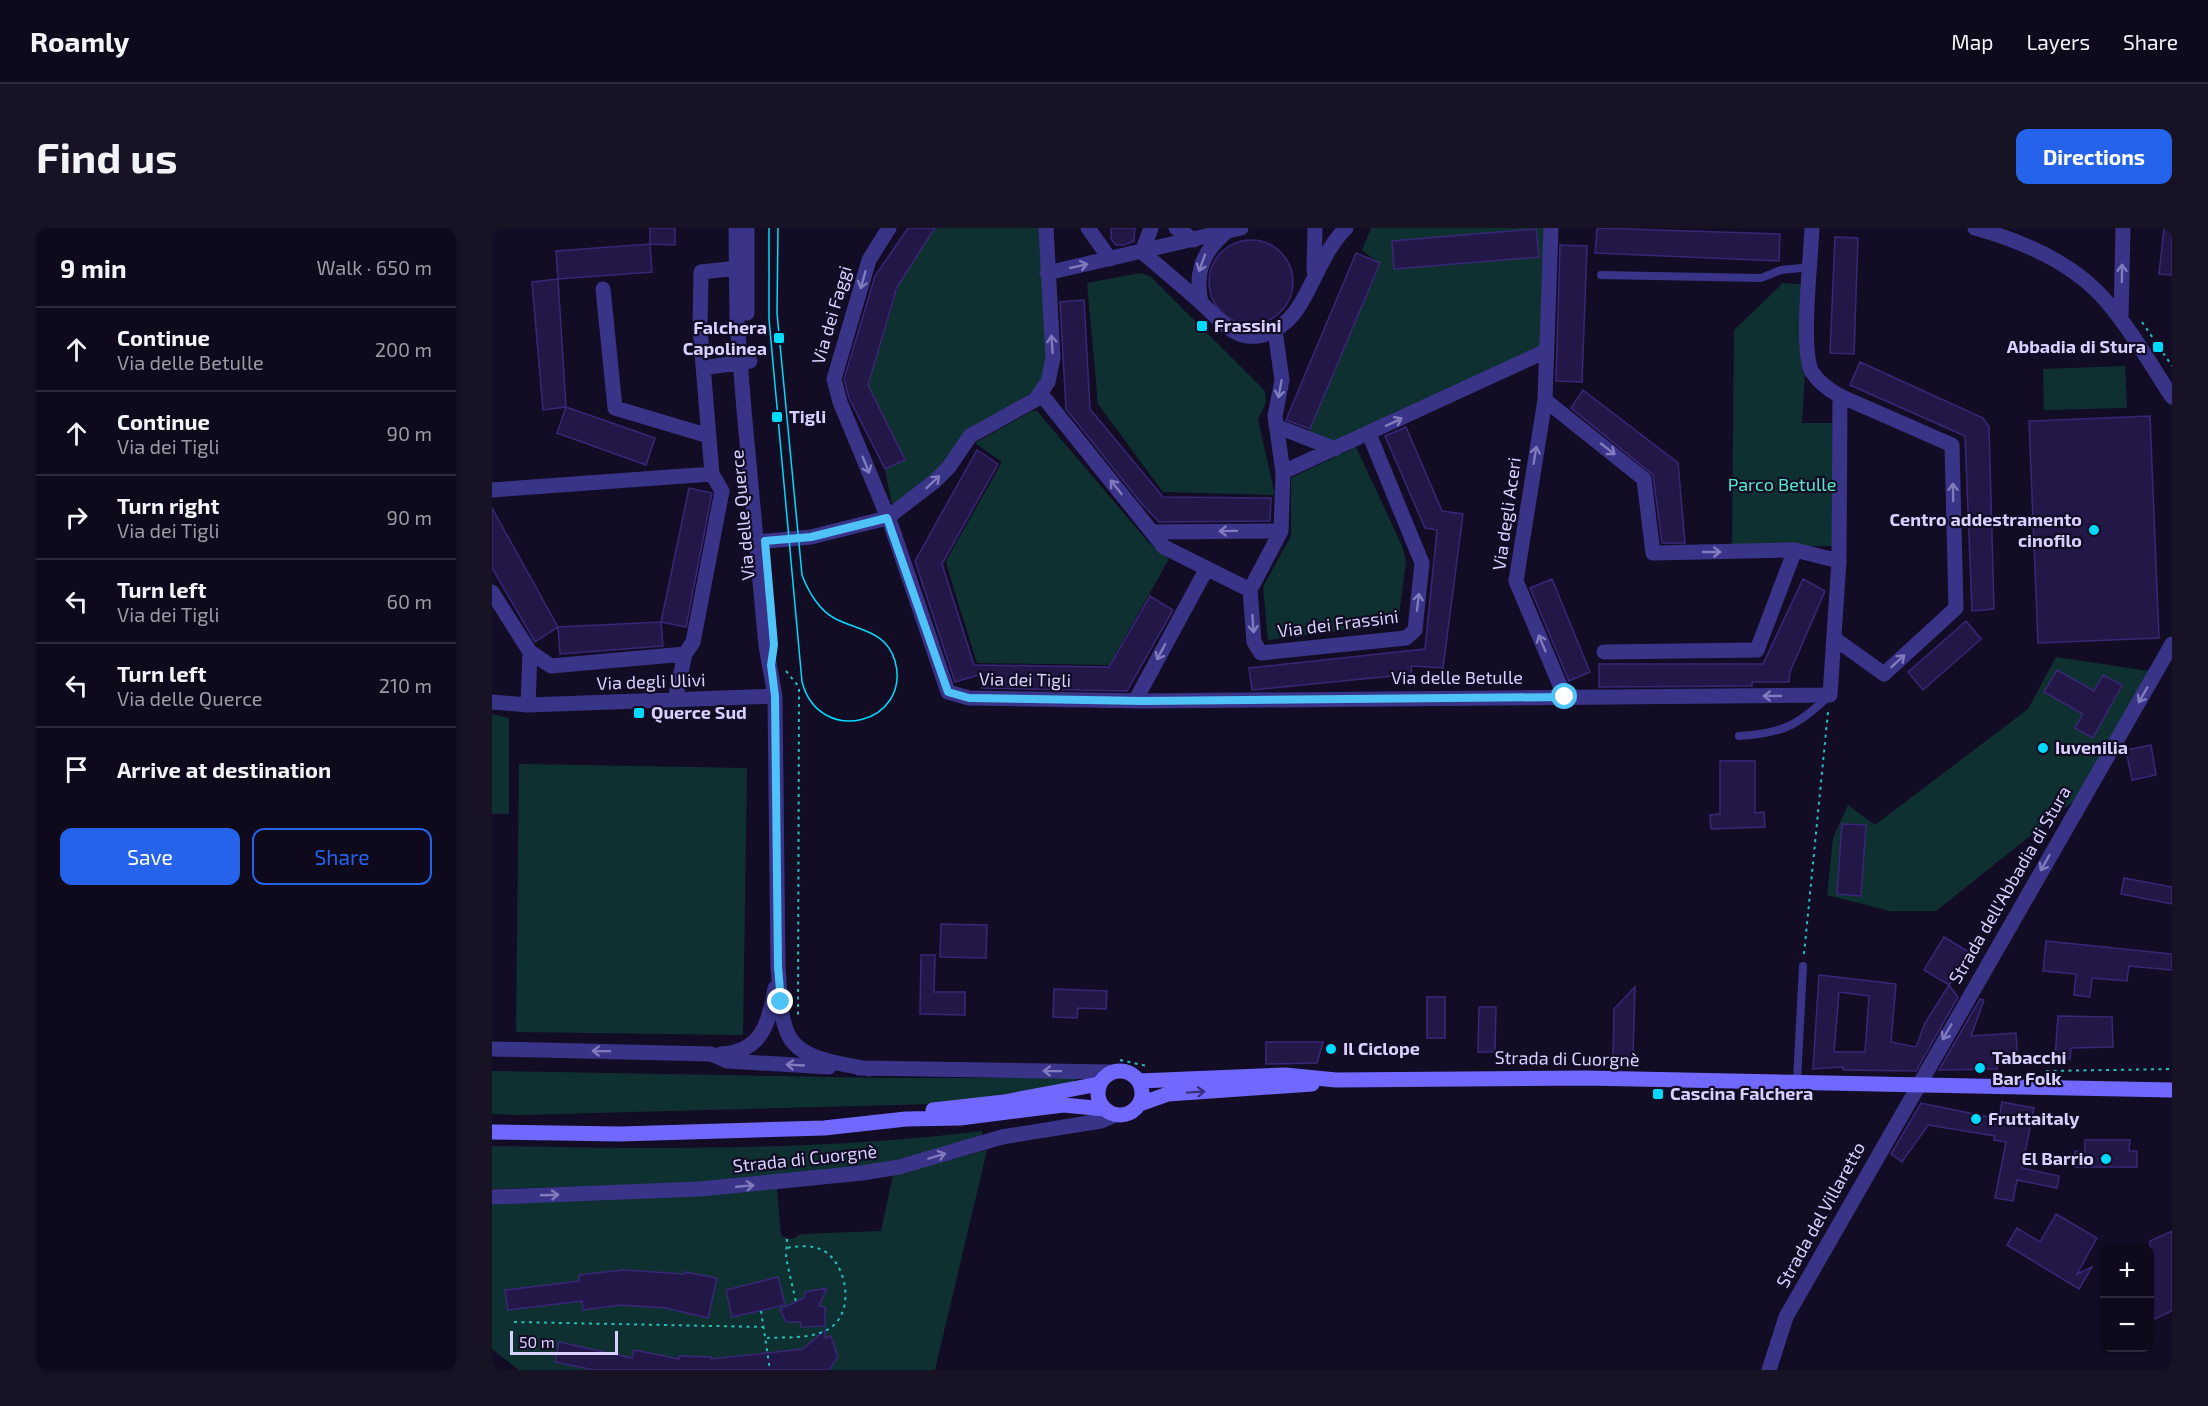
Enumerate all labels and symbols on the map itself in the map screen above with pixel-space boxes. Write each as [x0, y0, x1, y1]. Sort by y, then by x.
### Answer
one-way arrow [1196, 253, 1207, 272]
one-way arrow [1069, 260, 1088, 271]
street label: Via dei Faggi [806, 263, 856, 367]
one-way arrow [2116, 264, 2127, 284]
one-way arrow [857, 270, 868, 289]
place label: Frassini [1214, 314, 1282, 336]
place label: Falchera Capolinea [683, 316, 767, 359]
marker: Frassini [1195, 319, 1209, 333]
marker: Falchera Capolinea [772, 331, 786, 345]
one-way arrow [1046, 334, 1057, 354]
place label: Abbadia di Stura [2007, 335, 2146, 357]
marker: Abbadia di Stura [2151, 340, 2165, 354]
one-way arrow [1274, 379, 1285, 398]
place label: Tigli [789, 405, 826, 427]
marker: Tigli [770, 410, 784, 424]
one-way arrow [1384, 416, 1402, 428]
one-way arrow [1599, 443, 1615, 455]
one-way arrow [1530, 445, 1541, 465]
street label: Via delle Querce [725, 449, 759, 581]
one-way arrow [861, 455, 872, 474]
street label: Via degli Aceri [1487, 456, 1525, 572]
park label: Parco Betulle [1728, 473, 1836, 495]
one-way arrow [926, 475, 941, 489]
one-way arrow [1109, 479, 1122, 495]
one-way arrow [1948, 482, 1959, 502]
place label: Centro addestramento cinofilo [1889, 508, 2082, 551]
marker: Centro addestramento cinofilo [2087, 523, 2101, 537]
one-way arrow [1219, 525, 1239, 537]
one-way arrow [1701, 546, 1721, 558]
one-way arrow [1413, 593, 1424, 613]
street label: Via dei Frassini [1276, 605, 1400, 641]
one-way arrow [1247, 613, 1258, 633]
one-way arrow [1536, 635, 1547, 653]
one-way arrow [1155, 643, 1166, 661]
one-way arrow [1890, 654, 1905, 668]
street label: Via delle Betulle [1391, 666, 1523, 688]
street label: Via dei Tigli [979, 667, 1071, 691]
street label: Via degli Ulivi [596, 668, 706, 694]
route start [1551, 683, 1577, 709]
one-way arrow [2136, 686, 2148, 703]
one-way arrow [1762, 690, 1782, 702]
place label: Querce Sud [651, 701, 747, 723]
marker: Querce Sud [632, 706, 646, 720]
place label: Iuvenilia [2055, 736, 2128, 758]
marker: Iuvenilia [2036, 741, 2050, 755]
street label: Strada dell'Abbadia di Stura [1943, 782, 2075, 987]
one-way arrow [2039, 854, 2050, 872]
route end [767, 988, 793, 1014]
one-way arrow [1941, 1023, 1953, 1040]
place label: Il Ciclope [1343, 1037, 1420, 1059]
marker: Il Ciclope [1324, 1042, 1338, 1056]
one-way arrow [592, 1045, 612, 1057]
street label: Strada di Cuorgnè [1494, 1046, 1640, 1070]
place label: Tabacchi Bar Folk [1992, 1046, 2066, 1089]
one-way arrow [785, 1059, 805, 1070]
marker: Tabacchi Bar Folk [1973, 1061, 1987, 1075]
one-way arrow [1043, 1066, 1063, 1077]
place label: Cascina Falchera [1670, 1082, 1813, 1104]
one-way arrow [1186, 1087, 1206, 1098]
marker: Cascina Falchera [1651, 1087, 1665, 1101]
place label: Fruttaitaly [1988, 1107, 2080, 1129]
marker: Fruttaitaly [1969, 1112, 1983, 1126]
street label: Strada del Villaretto [1771, 1138, 1869, 1291]
street label: Strada di Cuorgnè [732, 1139, 878, 1177]
place label: El Barrio [2021, 1147, 2094, 1169]
one-way arrow [927, 1150, 946, 1161]
marker: El Barrio [2099, 1152, 2113, 1166]
one-way arrow [735, 1180, 755, 1191]
one-way arrow [540, 1189, 560, 1201]
scale bar [510, 1328, 618, 1356]

